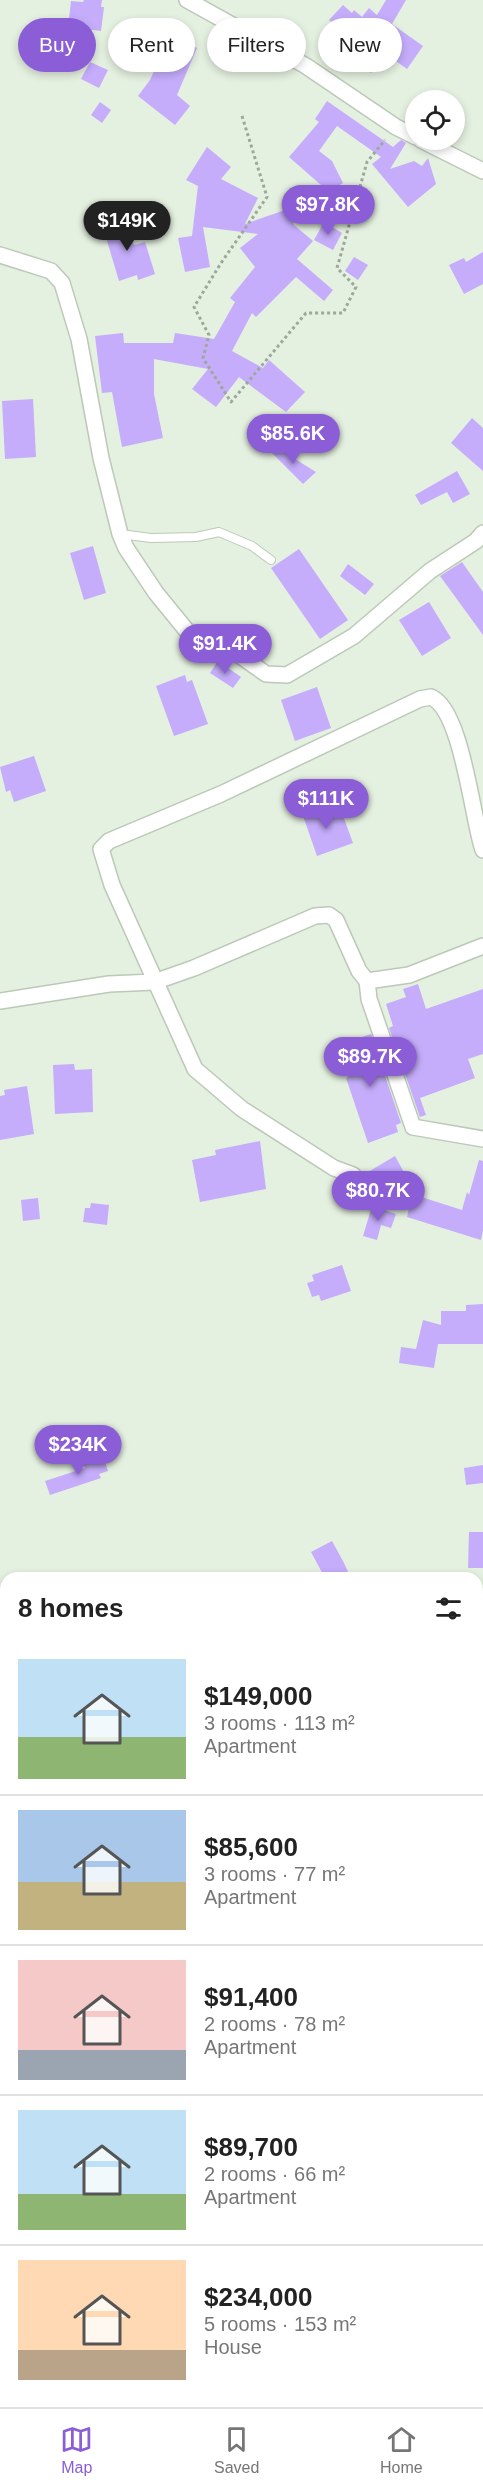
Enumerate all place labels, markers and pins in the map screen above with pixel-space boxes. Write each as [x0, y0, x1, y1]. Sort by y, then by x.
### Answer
pin: $97.8K [279, 185, 377, 236]
pin: $149K [85, 201, 169, 252]
pin: $85.6K [244, 414, 342, 465]
pin: $91.4K [176, 624, 274, 675]
pin: $111K [284, 779, 368, 830]
pin: $89.7K [321, 1037, 419, 1088]
pin: $80.7K [329, 1171, 427, 1222]
pin: $234K [36, 1425, 120, 1476]

